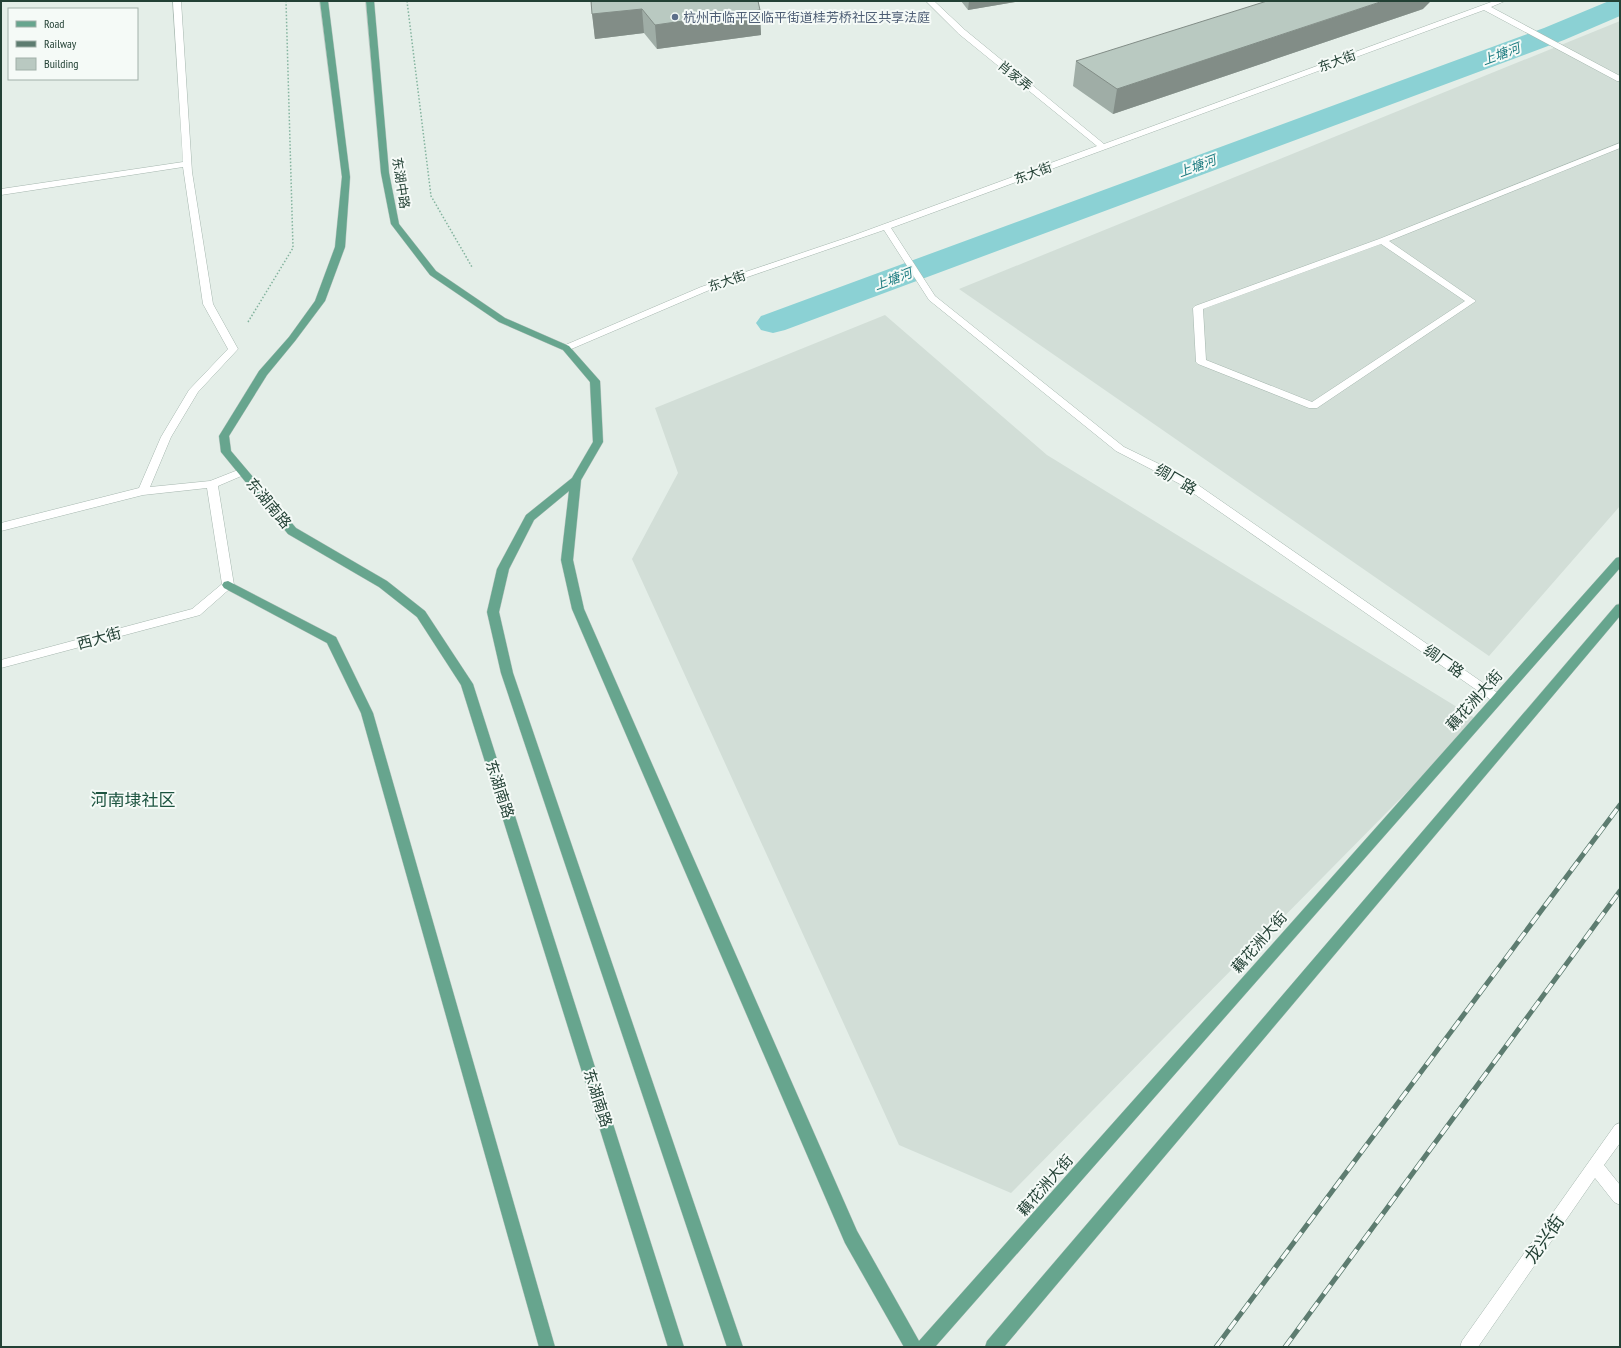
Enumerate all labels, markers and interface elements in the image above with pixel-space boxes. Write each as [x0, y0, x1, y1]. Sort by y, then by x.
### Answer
legend [8, 8, 138, 80]
place label: 杭州市临平区临平街道桂芳桥社区共享法庭 [683, 9, 930, 26]
marker: 杭州市临平区临平街道桂芳桥社区共享法庭 [670, 12, 680, 22]
text: Road [44, 16, 64, 31]
text: Railway [44, 36, 77, 51]
water label: 上塘河 [1480, 38, 1525, 69]
street label: 东大街 [1316, 46, 1358, 76]
text: Building [44, 56, 79, 71]
street label: 肖家弄 [994, 57, 1036, 95]
water label: 上塘河 [1176, 150, 1221, 181]
street label: 东湖中路 [389, 156, 413, 210]
street label: 东大街 [1012, 158, 1054, 188]
water label: 上塘河 [872, 263, 917, 294]
street label: 东大街 [706, 267, 748, 295]
street label: 绸厂路 [1152, 460, 1200, 498]
street label: 东湖南路 [242, 474, 296, 532]
street label: 西大街 [75, 623, 123, 653]
street label: 绸厂路 [1420, 640, 1468, 682]
street label: 藕花洲大街 [1442, 666, 1506, 734]
street label: 东湖南路 [482, 758, 518, 820]
district label: 河南埭社区 [91, 789, 176, 811]
street label: 藕花洲大街 [1227, 907, 1291, 977]
street label: 东湖南路 [580, 1067, 616, 1129]
street label: 藕花洲大街 [1013, 1150, 1077, 1220]
street label: 龙兴街 [1519, 1210, 1569, 1268]

